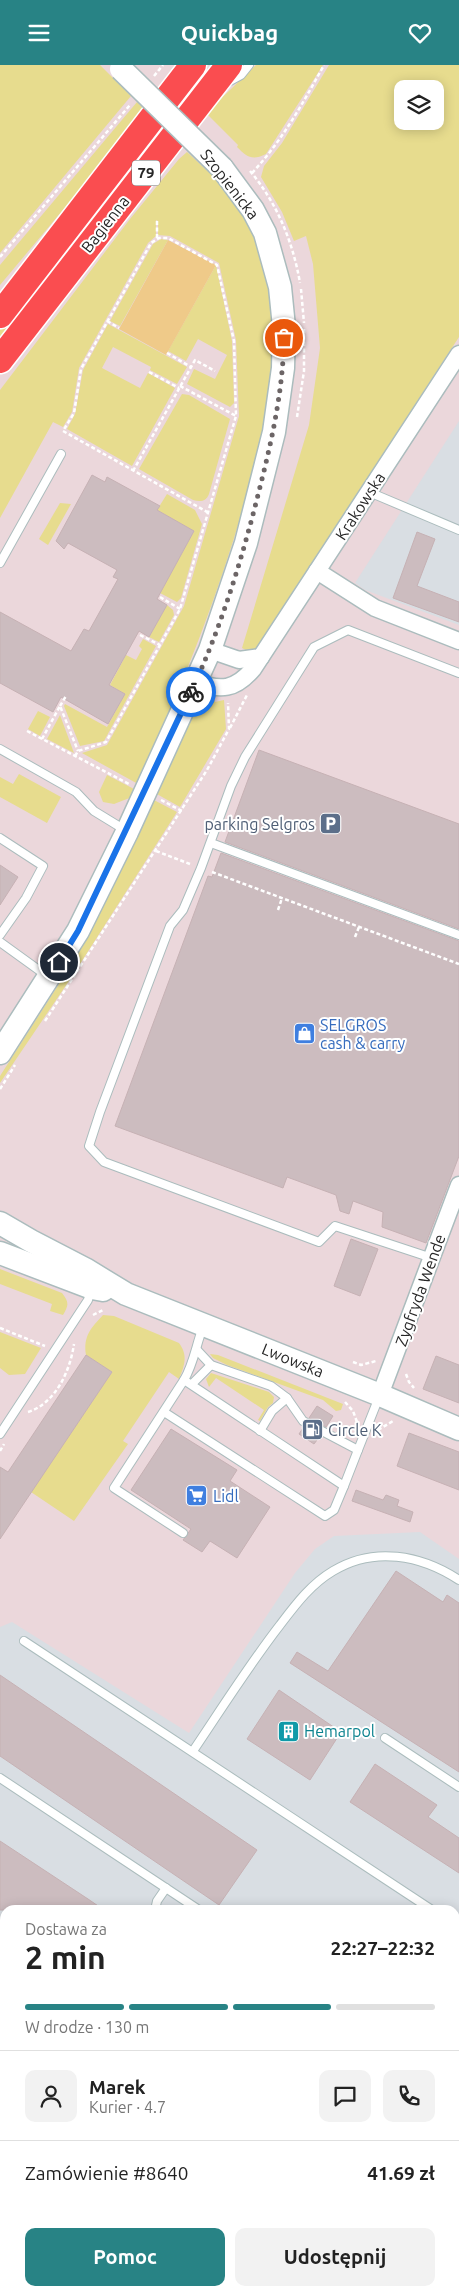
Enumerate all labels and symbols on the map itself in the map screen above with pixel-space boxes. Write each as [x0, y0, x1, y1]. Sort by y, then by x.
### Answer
street label: Szopienicka [197, 145, 263, 223]
road number: 79 [132, 161, 160, 185]
street label: Bagienna [77, 192, 133, 256]
pin [263, 317, 305, 359]
street label: Krakowska [332, 469, 388, 543]
courier [166, 667, 216, 717]
parking icon: parking Selgros [319, 812, 343, 836]
place label: parking Selgros [204, 815, 315, 833]
pin [38, 941, 80, 983]
place label: SELGROS cash & carry [320, 1016, 406, 1052]
shop icon: SELGROS cash & carry [292, 1022, 316, 1046]
street label: Zygfryda Wende [391, 1232, 449, 1348]
street label: Lwowska [259, 1339, 327, 1381]
fuel station icon: Circle K [300, 1418, 324, 1442]
place label: Circle K [328, 1421, 382, 1439]
supermarket icon: Lidl [185, 1484, 209, 1508]
place label: Lidl [213, 1487, 239, 1505]
building icon: Hemarpol [276, 1719, 300, 1743]
place label: Hemarpol [304, 1722, 375, 1740]

